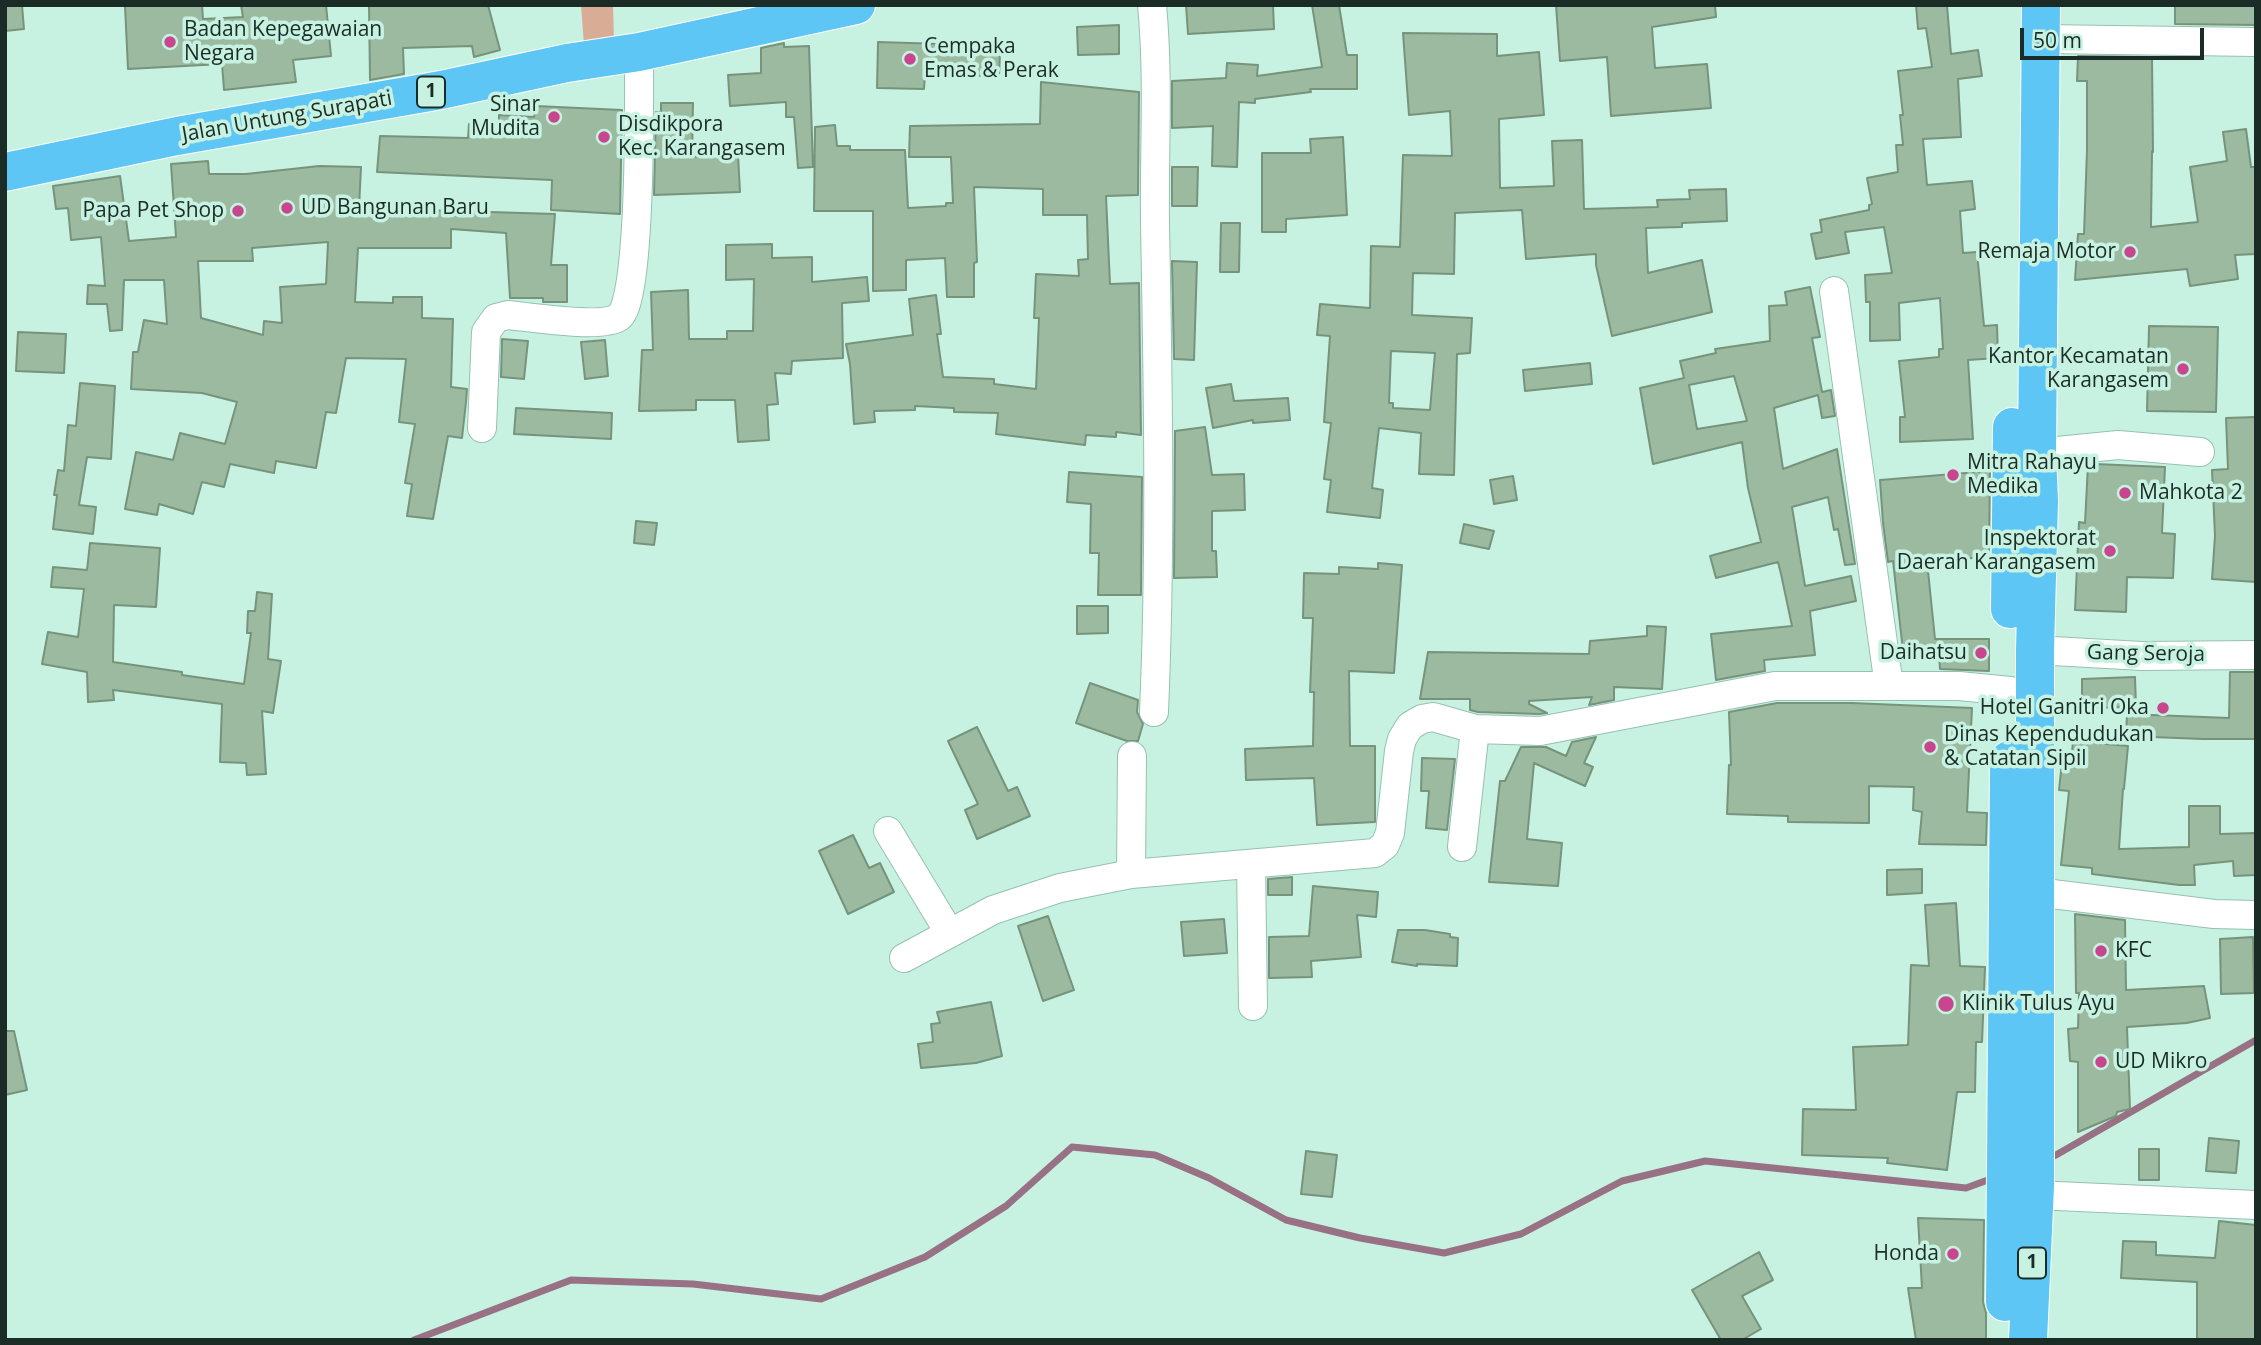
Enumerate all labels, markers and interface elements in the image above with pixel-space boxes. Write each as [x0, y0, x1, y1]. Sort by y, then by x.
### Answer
scale bar [2023, 14, 2207, 58]
place label: Badan Kepegawaian Negara [184, 17, 382, 67]
text: 50 m [2033, 26, 2082, 54]
marker: Badan Kepegawaian Negara [162, 34, 178, 50]
place label: Cempaka Emas & Perak [924, 34, 1059, 84]
marker: Cempaka Emas & Perak [902, 51, 918, 67]
road number: 1 [417, 76, 445, 108]
street label: Jalan Untung Surapati [180, 86, 394, 148]
place label: Sinar Mudita [471, 92, 540, 142]
marker: Sinar Mudita [546, 109, 562, 125]
place label: Disdikpora Kec. Karangasem [618, 112, 786, 162]
marker: Disdikpora Kec. Karangasem [596, 129, 612, 145]
place label: UD Bangunan Baru [301, 195, 489, 221]
place label: Papa Pet Shop [82, 198, 224, 224]
marker: UD Bangunan Baru [279, 200, 295, 216]
marker: Papa Pet Shop [230, 203, 246, 219]
place label: Remaja Motor [1977, 239, 2116, 265]
marker: Remaja Motor [2122, 244, 2138, 260]
place label: Kantor Kecamatan Karangasem [1988, 344, 2169, 394]
marker: Kantor Kecamatan Karangasem [2175, 361, 2191, 377]
place label: Mitra Rahayu Medika [1967, 450, 2097, 500]
marker: Mitra Rahayu Medika [1945, 467, 1961, 483]
place label: Mahkota 2 [2139, 480, 2243, 506]
marker: Mahkota 2 [2117, 485, 2133, 501]
place label: Inspektorat Daerah Karangasem [1897, 526, 2096, 576]
marker: Inspektorat Daerah Karangasem [2102, 543, 2118, 559]
place label: Daihatsu [1880, 640, 1967, 666]
street label: Gang Seroja [2087, 640, 2205, 668]
marker: Daihatsu [1973, 645, 1989, 661]
place label: Hotel Ganitri Oka [1980, 695, 2149, 721]
marker: Hotel Ganitri Oka [2155, 700, 2171, 716]
place label: Dinas Kependudukan & Catatan Sipil [1944, 722, 2154, 772]
marker: Dinas Kependudukan & Catatan Sipil [1922, 739, 1938, 755]
place label: KFC [2115, 938, 2152, 964]
marker: KFC [2093, 943, 2109, 959]
place label: Klinik Tulus Ayu [1962, 991, 2115, 1017]
marker: Klinik Tulus Ayu [1936, 994, 1956, 1014]
place label: UD Mikro [2115, 1049, 2207, 1075]
marker: UD Mikro [2093, 1054, 2109, 1070]
place label: Honda [1873, 1241, 1939, 1267]
marker: Honda [1945, 1246, 1961, 1262]
road number: 1 [2018, 1247, 2046, 1278]

